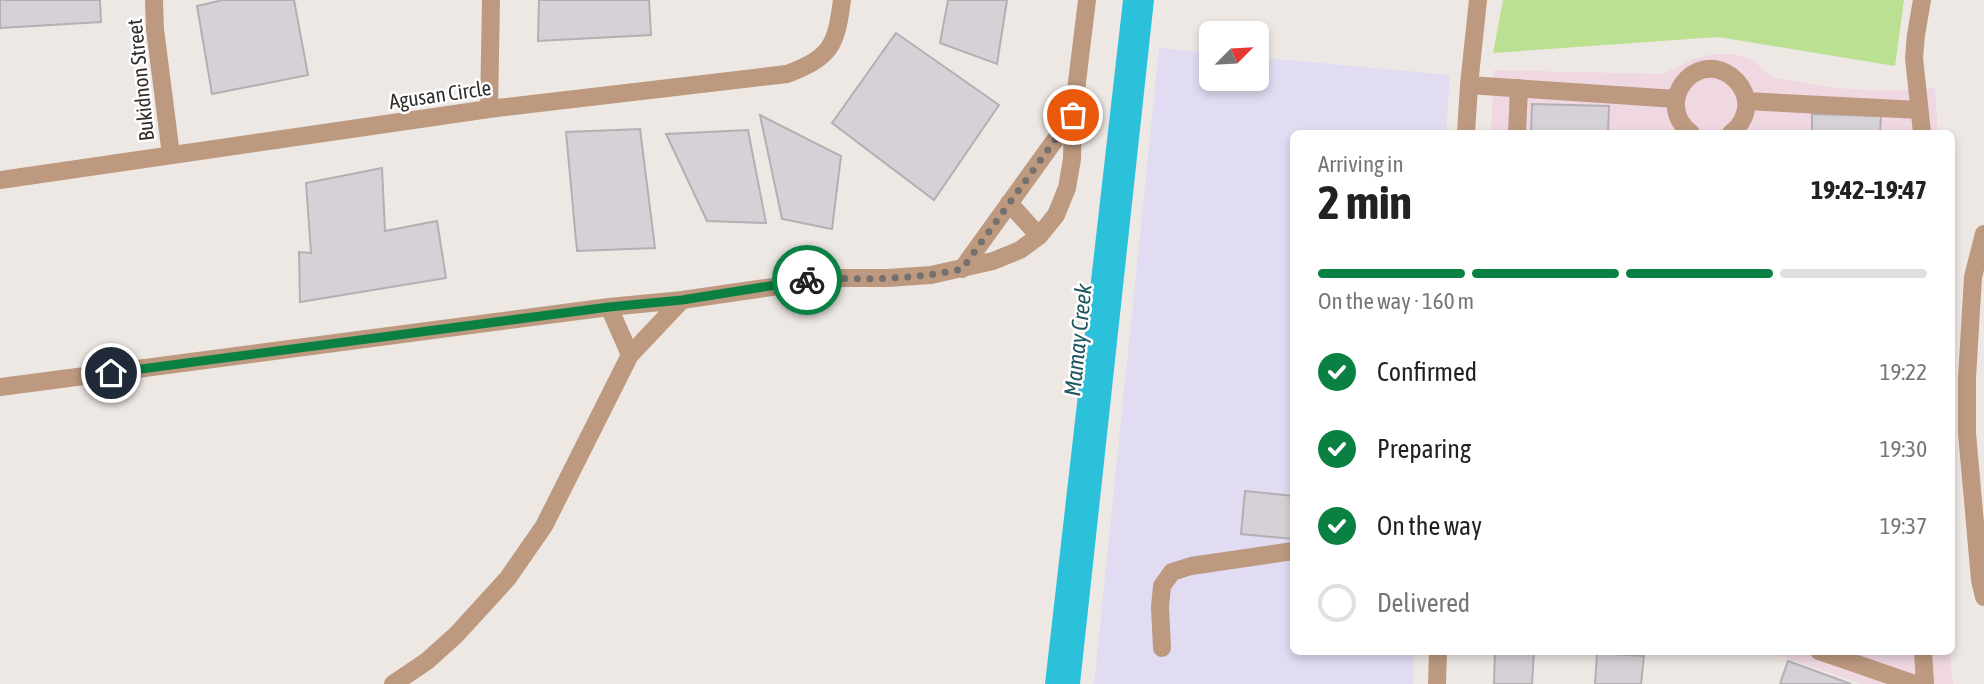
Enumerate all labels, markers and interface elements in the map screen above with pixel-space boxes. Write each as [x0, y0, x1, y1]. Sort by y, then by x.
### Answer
street label: Bukidnon Street [122, 18, 158, 142]
north arrow [1199, 21, 1269, 91]
map controls [1199, 21, 1269, 91]
street label: Agusan Circle [387, 75, 493, 113]
pin [1043, 85, 1103, 145]
icon: bag [1054, 96, 1092, 134]
text: Arriving in [1318, 151, 1404, 177]
text: 19:42–19:47 [1811, 175, 1927, 205]
text: 2 min [1318, 176, 1412, 229]
courier [772, 245, 842, 315]
icon: bike [788, 261, 826, 299]
water label: Mamay Creek [1059, 282, 1097, 398]
text: On the way · 160 m [1318, 288, 1474, 314]
pin [81, 343, 141, 403]
icon: check [1318, 353, 1356, 391]
icon: home [92, 354, 130, 392]
text: Confirmed [1377, 357, 1477, 387]
text: 19:22 [1880, 359, 1927, 385]
icon: check [1318, 430, 1356, 468]
text: Preparing [1377, 434, 1471, 464]
text: 19:30 [1880, 436, 1927, 462]
icon: check [1318, 507, 1356, 545]
text: On the way [1377, 511, 1482, 541]
text: 19:37 [1880, 513, 1927, 539]
text: Delivered [1377, 588, 1470, 618]

